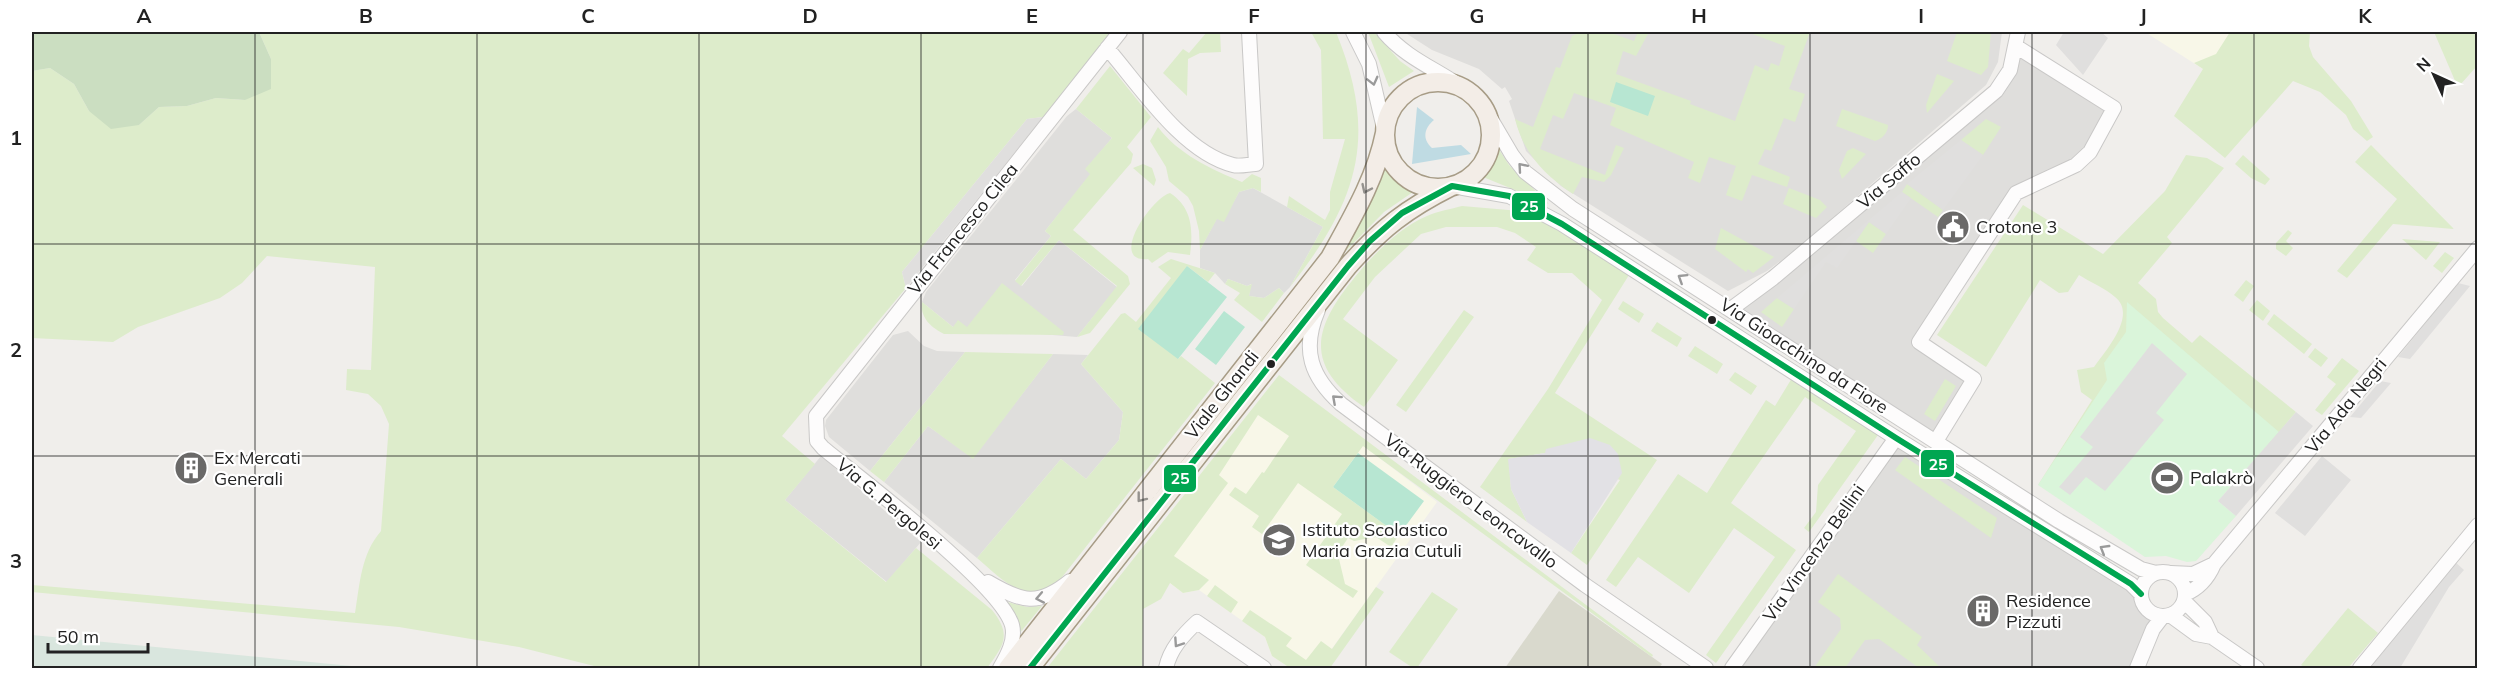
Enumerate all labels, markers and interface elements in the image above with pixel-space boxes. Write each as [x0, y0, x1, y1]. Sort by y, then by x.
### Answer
text: A [137, 3, 152, 28]
text: B [359, 3, 373, 28]
text: C [581, 3, 595, 28]
text: D [802, 3, 818, 28]
text: E [1026, 3, 1038, 28]
text: F [1248, 3, 1260, 28]
text: G [1470, 3, 1484, 28]
text: H [1691, 3, 1707, 28]
text: I [1918, 3, 1924, 28]
text: J [2139, 3, 2147, 28]
text: K [2358, 3, 2372, 28]
north arrow [2404, 45, 2464, 105]
text: N [2412, 53, 2435, 76]
one-way arrow [1365, 76, 1378, 86]
text: 1 [10, 125, 22, 150]
street label: Via Saffo [1852, 147, 1925, 214]
street label: Via Francesco Cilea [902, 158, 1023, 299]
one-way arrow [1518, 163, 1529, 174]
one-way arrow [1362, 182, 1374, 193]
line badge: 25 [1511, 192, 1546, 221]
text: 25 [1519, 196, 1539, 216]
public building icon: Crotone 3 [1935, 209, 1971, 245]
place label: Crotone 3 [1976, 215, 2057, 238]
one-way arrow [1677, 274, 1688, 285]
street label: Via Gioacchino da Fiore [1716, 293, 1893, 419]
unlabelled marker [1706, 314, 1718, 326]
text: 2 [10, 337, 22, 362]
street label: Viale Ghandi [1180, 346, 1263, 444]
street label: Via Ada Negri [2300, 353, 2391, 458]
unlabelled marker [1265, 358, 1277, 370]
one-way arrow [1332, 395, 1342, 406]
street label: Via Ruggiero Leoncavallo [1380, 428, 1563, 573]
place label: Ex Mercati Generali [214, 446, 301, 490]
line badge: 25 [1920, 449, 1955, 478]
building icon: Ex Mercati Generali [173, 450, 209, 486]
street label: Via G. Pergolesi [832, 453, 947, 554]
text: 25 [1928, 454, 1948, 474]
sports icon: Palakrò [2149, 460, 2185, 496]
line badge: 25 [1163, 464, 1197, 493]
place label: Palakrò [2190, 466, 2253, 489]
text: 25 [1170, 468, 1190, 488]
street label: Via Vincenzo Bellini [1758, 479, 1870, 626]
one-way arrow [1137, 491, 1148, 502]
place label: Istituto Scolastico Maria Grazia Cutuli [1302, 518, 1462, 562]
school or university icon: Istituto Scolastico Maria Grazia Cutuli [1261, 522, 1297, 558]
one-way arrow [2100, 544, 2110, 556]
text: 3 [10, 548, 22, 573]
place label: Residence Pizzuti [2006, 589, 2091, 633]
one-way arrow [1035, 591, 1045, 604]
building icon: Residence Pizzuti [1965, 593, 2001, 629]
scale bar [48, 616, 148, 654]
text: 50 m [57, 625, 99, 648]
one-way arrow [1174, 636, 1185, 647]

